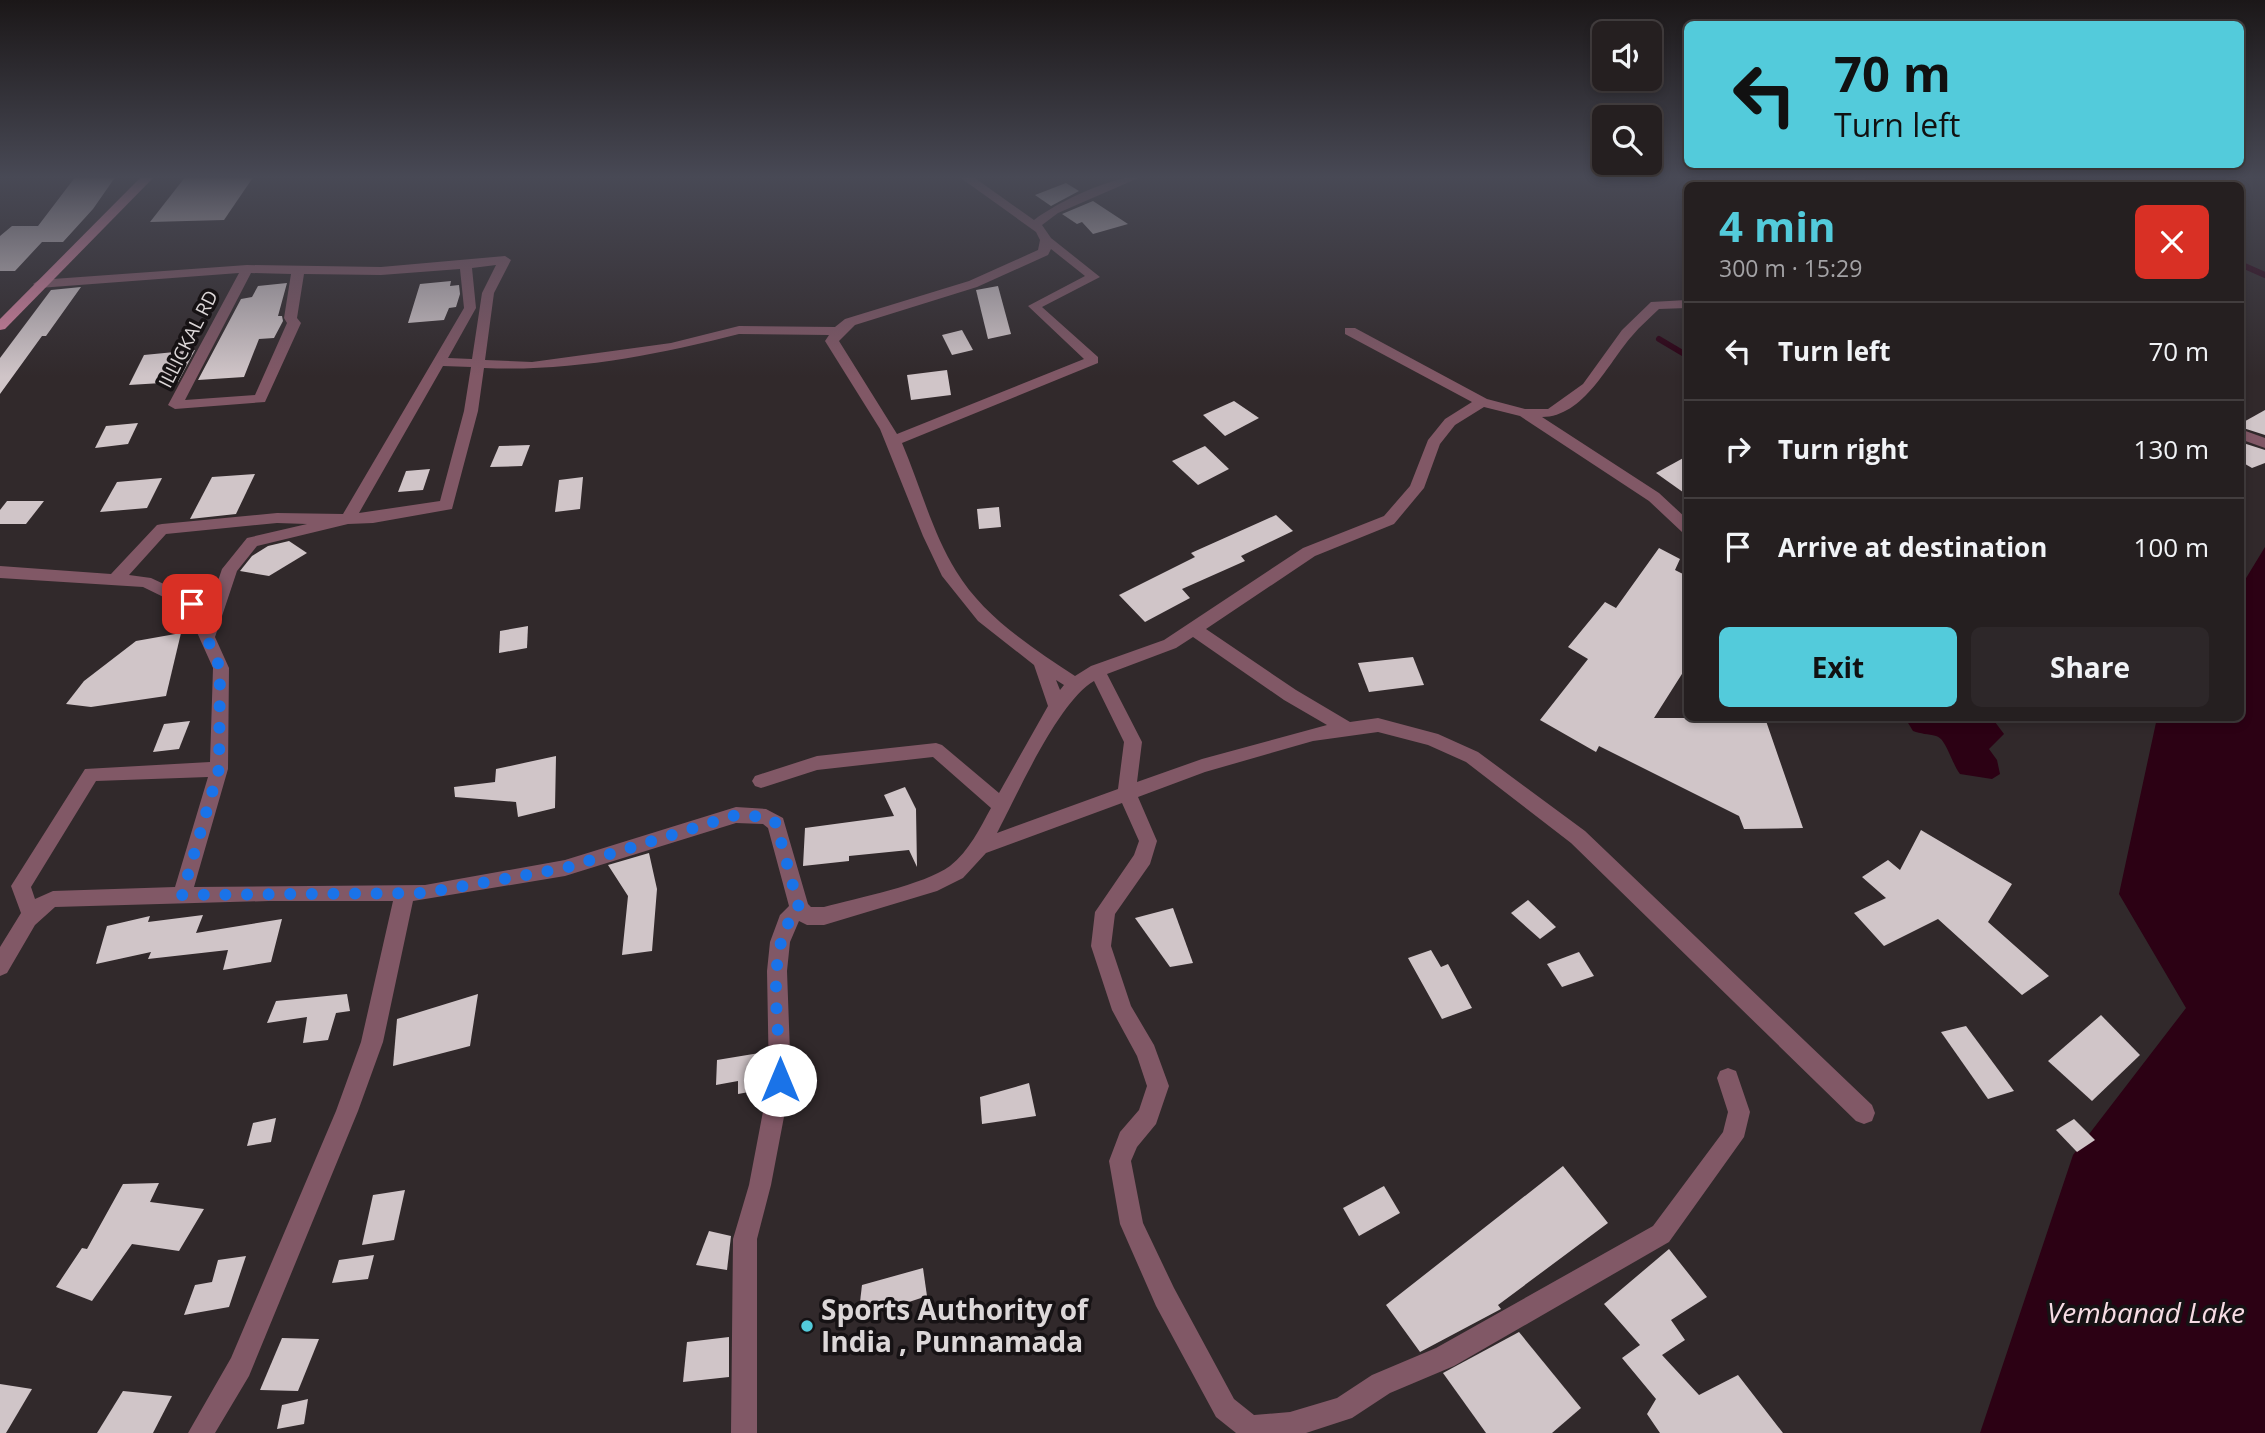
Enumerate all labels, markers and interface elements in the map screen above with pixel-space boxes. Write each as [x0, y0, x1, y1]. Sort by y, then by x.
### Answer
map controls [1592, 21, 1662, 175]
button: sound [1592, 21, 1662, 91]
text: 70 m [1834, 40, 1951, 106]
icon: left [1719, 49, 1810, 140]
text: Turn left [1834, 103, 1960, 146]
button: search [1592, 105, 1662, 175]
text: 4 min [1719, 197, 1836, 254]
button: close [2135, 205, 2209, 279]
text: 300 m · 15:29 [1719, 252, 1862, 284]
street label: ILLICKAL RD [152, 286, 224, 392]
icon: left [1719, 332, 1757, 370]
text: Turn left [1778, 333, 1890, 369]
text: 70 m [2148, 333, 2209, 369]
icon: right [1719, 430, 1757, 468]
text: Turn right [1778, 431, 1909, 467]
text: 130 m [2134, 431, 2209, 467]
icon: arrive [1719, 528, 1757, 566]
text: Arrive at destination [1778, 529, 2047, 565]
text: 100 m [2134, 529, 2209, 565]
pin [162, 574, 222, 634]
icon: arrive [173, 585, 211, 623]
button: Exit [1719, 627, 1957, 707]
button: Share [1971, 627, 2209, 707]
position arrow [743, 1043, 817, 1117]
place label: Sports Authority of India , Punnamada [821, 1290, 1090, 1360]
water label: Vembanad Lake [2047, 1293, 2245, 1331]
marker: Sports Authority of India , Punnamada [799, 1318, 815, 1334]

